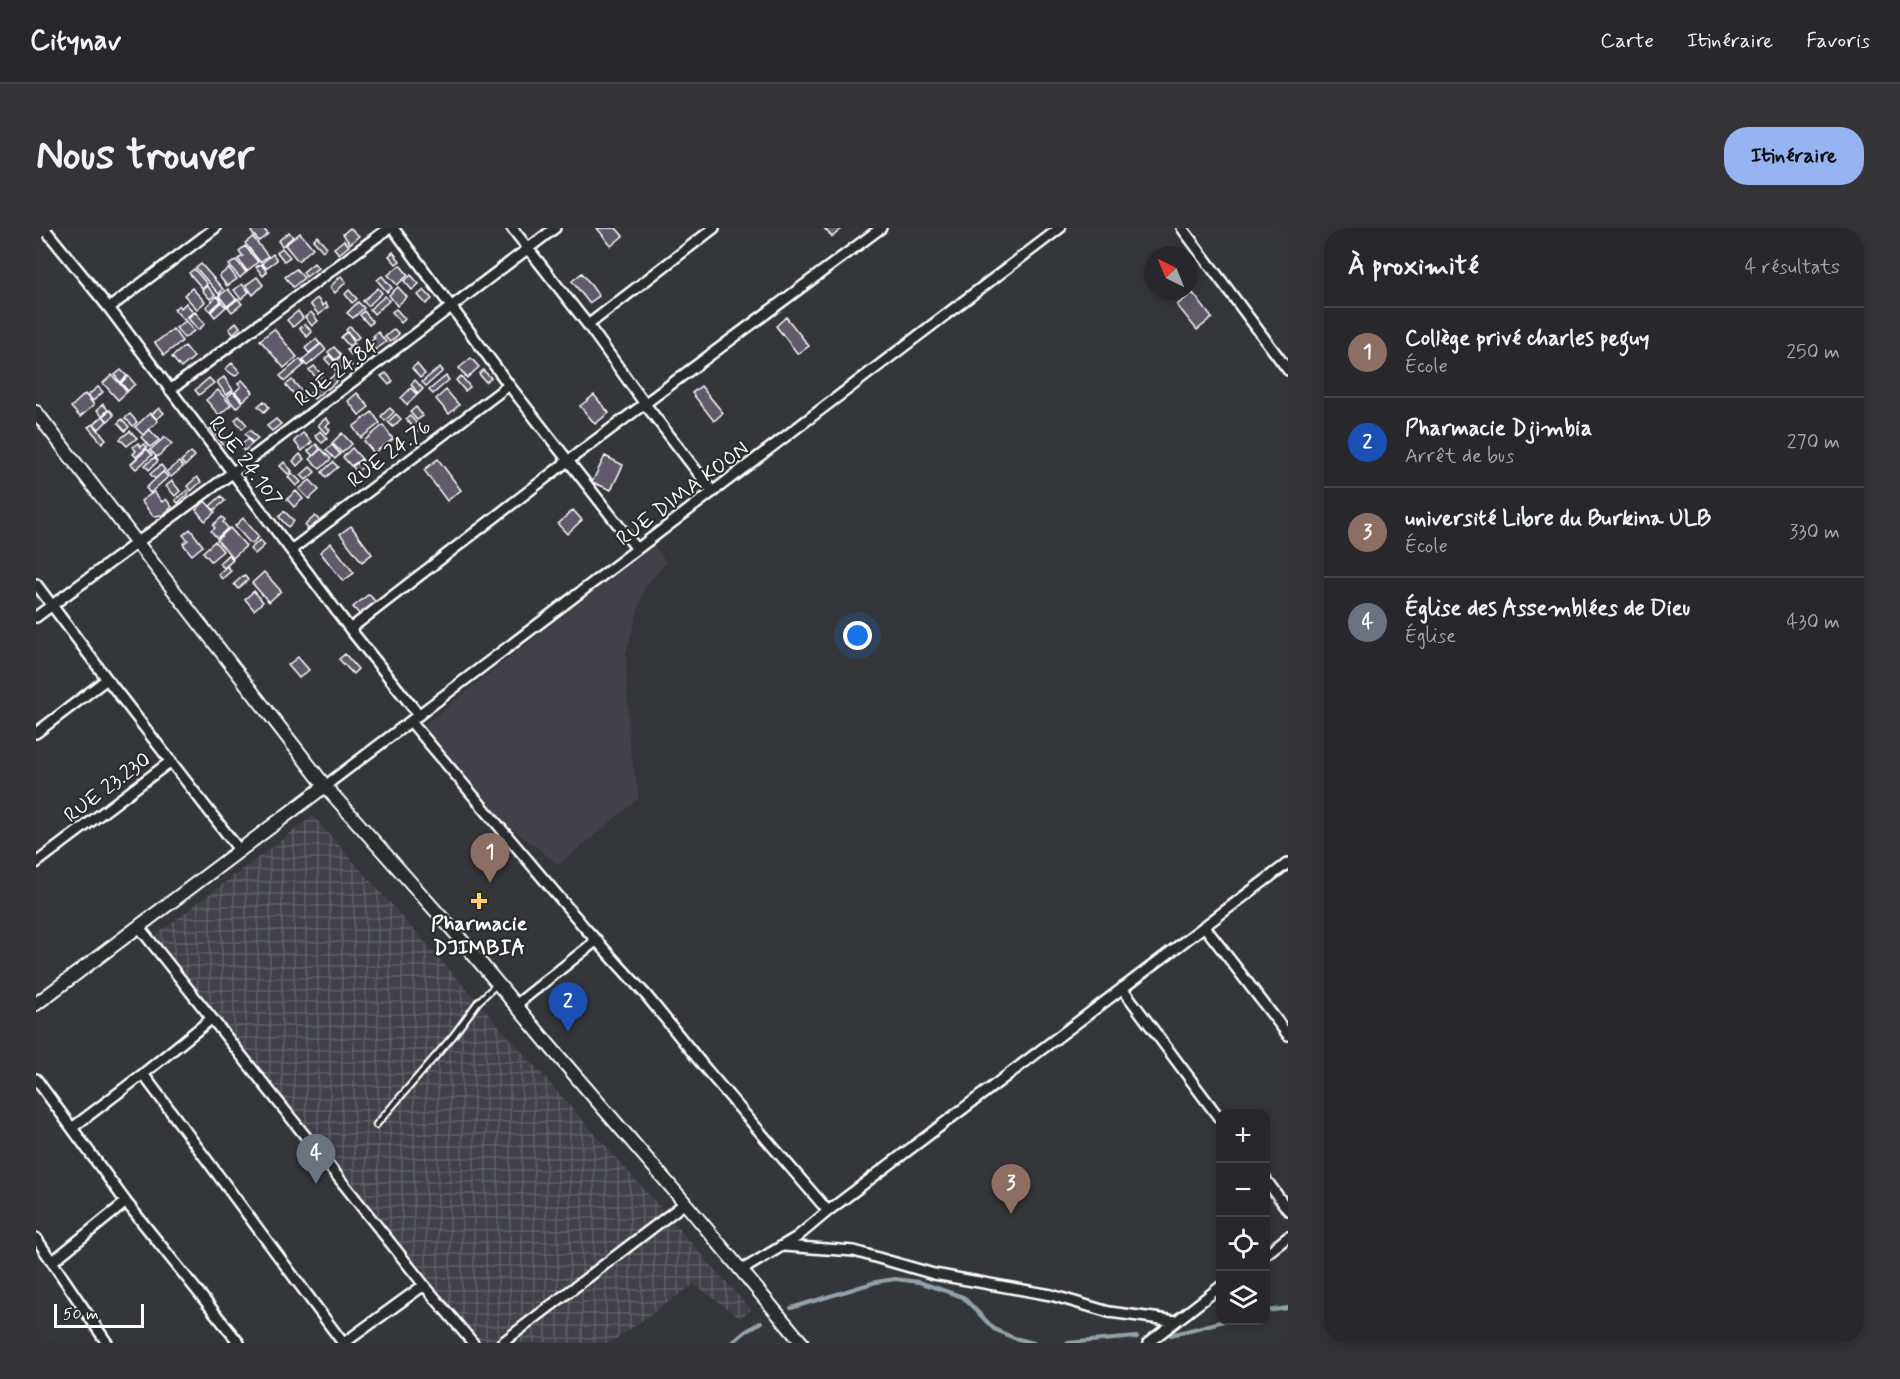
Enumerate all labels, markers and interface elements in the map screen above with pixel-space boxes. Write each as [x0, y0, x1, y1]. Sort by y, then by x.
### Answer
text: Citynav [30, 23, 121, 60]
text: Carte [1600, 27, 1654, 55]
text: Itinéraire [1687, 27, 1773, 55]
text: Favoris [1806, 27, 1870, 55]
button: Itinéraire [1724, 127, 1864, 185]
text: Nous trouver [36, 129, 254, 184]
north arrow [1144, 246, 1198, 300]
text: À proximité [1348, 250, 1479, 284]
text: 4 résultats [1745, 254, 1840, 281]
text: Collège privé charles peguy [1405, 325, 1649, 353]
street label: RUE 24.84 [289, 332, 385, 414]
text: 1 [1363, 339, 1372, 366]
text: 250 m [1786, 339, 1840, 366]
text: École [1405, 353, 1448, 380]
street label: RUE 24.107 [202, 410, 289, 513]
street label: RUE 24.76 [342, 413, 437, 495]
text: Pharmacie Djimbia [1405, 415, 1592, 443]
text: 2 [1363, 429, 1372, 456]
text: 270 m [1787, 429, 1840, 456]
street label: RUE DIMA KOON [611, 435, 755, 553]
text: Arrêt de bus [1405, 443, 1514, 470]
text: université Libre du Burkina ULB [1405, 505, 1711, 533]
text: 3 [1363, 519, 1372, 546]
text: 330 m [1789, 519, 1840, 546]
text: École [1405, 533, 1448, 560]
text: Église des Assemblées de Dieu [1405, 595, 1690, 623]
text: 4 [1362, 609, 1373, 636]
text: 430 m [1787, 609, 1840, 636]
your location [843, 621, 872, 650]
text: Église [1405, 623, 1456, 650]
street label: RUE 23.230 [59, 746, 157, 830]
pin: 1 [470, 834, 510, 883]
marker: Pharmacie DJIMBIA [472, 894, 486, 908]
place label: Pharmacie DJIMBIA [431, 910, 528, 962]
pin: 2 [548, 982, 588, 1032]
map controls [1216, 1109, 1270, 1325]
button: + [1216, 1109, 1270, 1163]
pin: 4 [296, 1134, 336, 1184]
button: − [1216, 1163, 1270, 1217]
pin: 3 [992, 1164, 1030, 1214]
button: locate [1216, 1217, 1270, 1271]
button: layers [1216, 1271, 1270, 1325]
scale bar [54, 1301, 144, 1328]
text: 50 m [63, 1304, 99, 1325]

